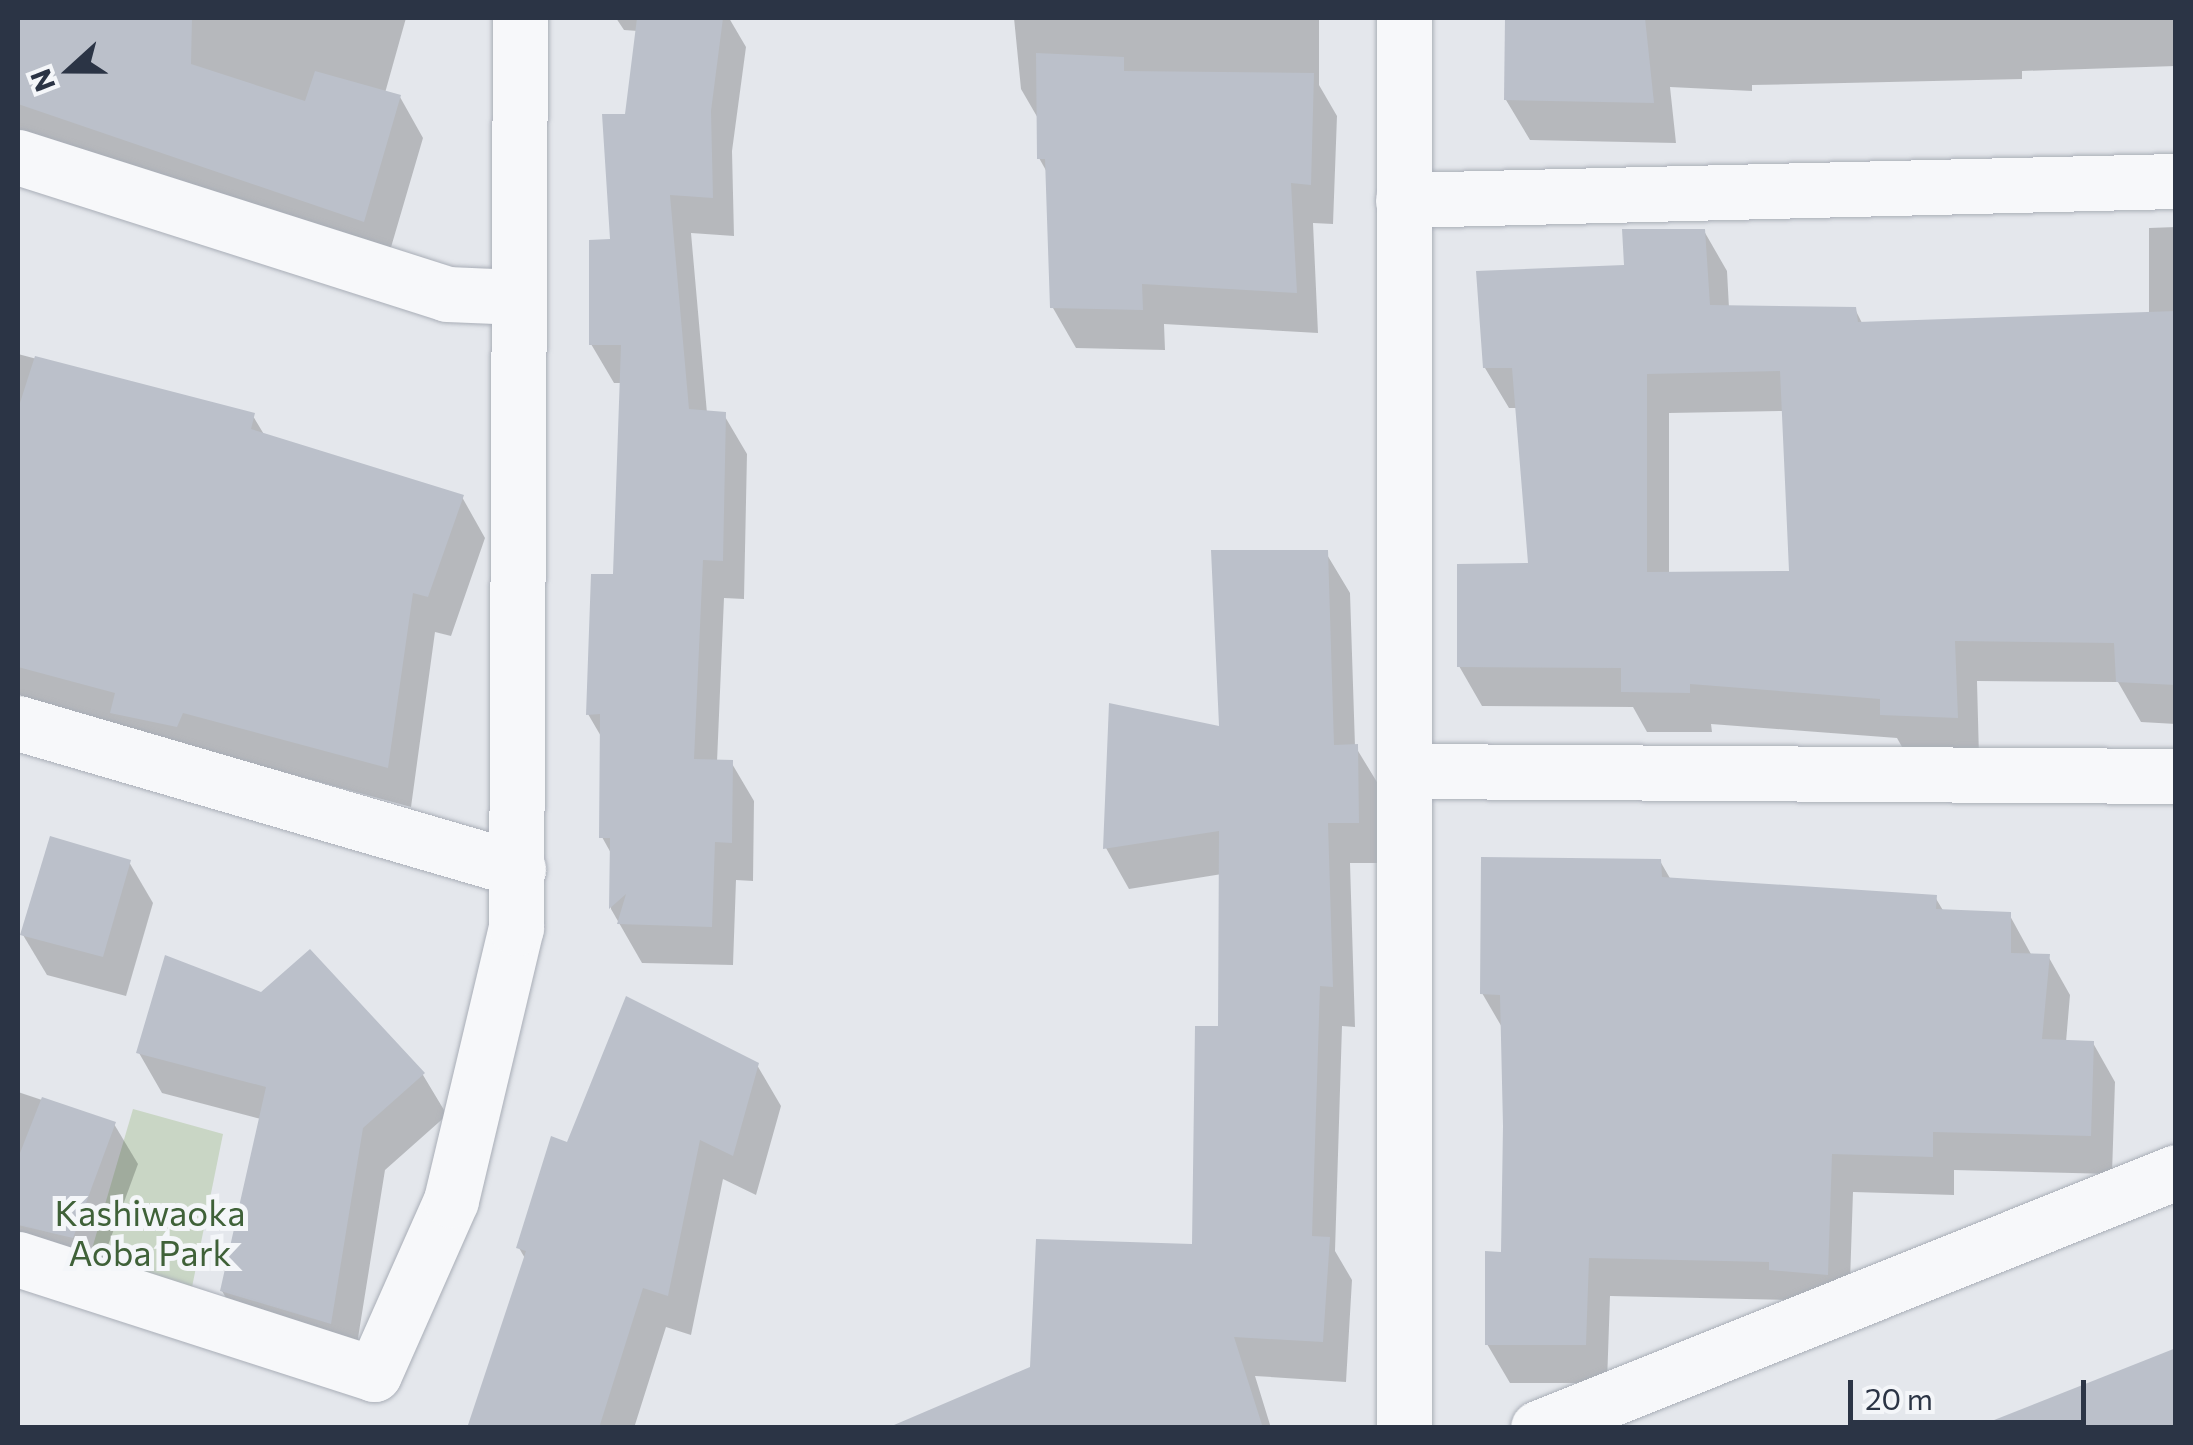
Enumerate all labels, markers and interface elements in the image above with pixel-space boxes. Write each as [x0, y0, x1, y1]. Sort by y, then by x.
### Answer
north arrow [20, 20, 120, 120]
text: N [22, 65, 62, 97]
park label: Kashiwaoka Aoba Park [55, 1191, 245, 1273]
scale bar [1853, 1360, 2090, 1422]
text: 20 m [1865, 1379, 1933, 1416]

